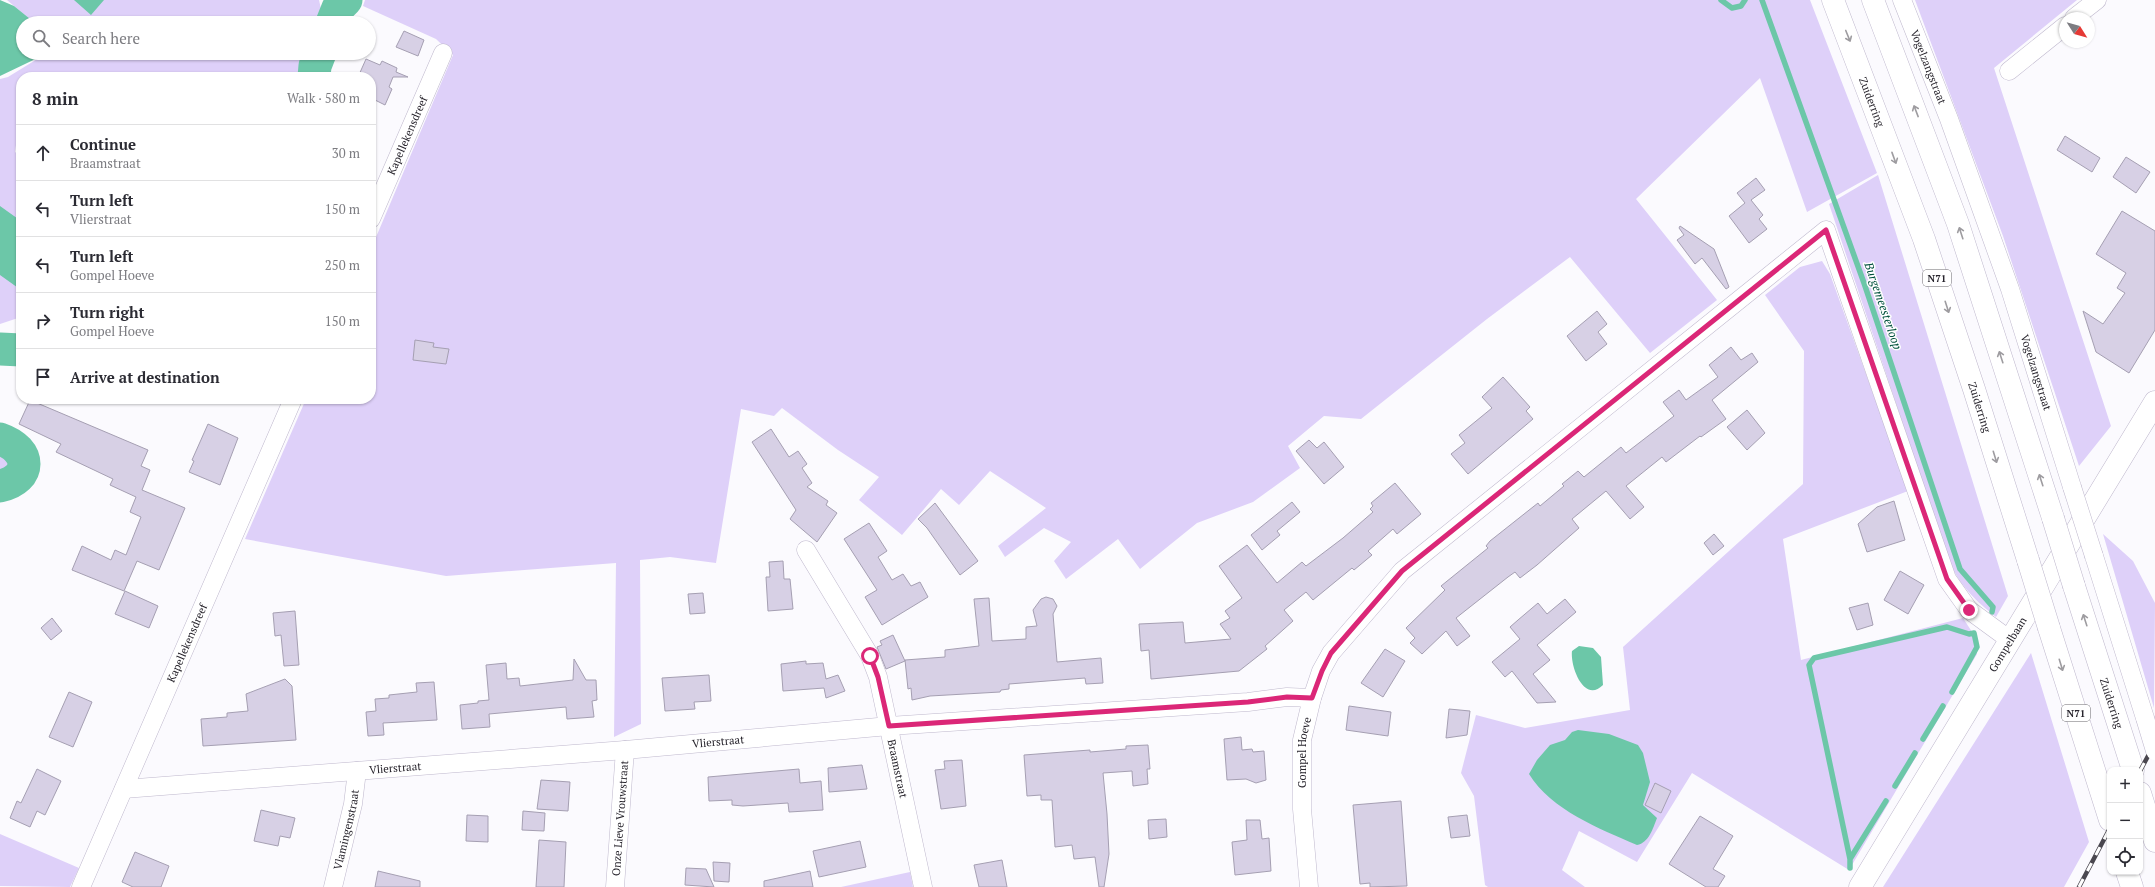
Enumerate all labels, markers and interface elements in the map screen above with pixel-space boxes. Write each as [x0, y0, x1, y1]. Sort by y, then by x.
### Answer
north arrow [2059, 12, 2095, 48]
search box [16, 16, 376, 60]
icon: search [30, 27, 52, 49]
text: Search here [62, 28, 140, 48]
street label: Vogelzangstraat [1907, 28, 1949, 106]
one-way arrow [1844, 30, 1852, 42]
street label: Zuiderring [1856, 75, 1888, 129]
text: 8 min [32, 87, 79, 110]
text: Walk · 580 m [287, 89, 360, 107]
street label: Kapellekensdreef [384, 93, 431, 177]
one-way arrow [1911, 106, 1919, 118]
text: Continue [70, 134, 136, 154]
icon: ahead [32, 142, 54, 164]
text: 30 m [332, 144, 360, 162]
one-way arrow [1891, 151, 1899, 163]
text: Braamstraat [70, 154, 141, 172]
text: Turn left [70, 190, 134, 210]
icon: left [32, 198, 54, 220]
text: 150 m [325, 200, 360, 218]
text: Vlierstraat [70, 210, 132, 228]
one-way arrow [1957, 227, 1964, 240]
text: Turn left [70, 246, 134, 266]
icon: left [32, 254, 54, 276]
text: 250 m [325, 256, 360, 274]
water label: Burgemeesterloop [1861, 259, 1906, 352]
text: Gompel Hoeve [70, 266, 154, 284]
road number: N71 [1923, 270, 1951, 286]
one-way arrow [1944, 300, 1951, 313]
text: Turn right [70, 302, 145, 322]
icon: right [32, 310, 54, 332]
text: 150 m [325, 312, 360, 330]
text: Gompel Hoeve [70, 322, 154, 340]
street label: Vogelzangstraat [2018, 333, 2055, 412]
one-way arrow [1997, 350, 2004, 363]
icon: arrive [32, 366, 54, 388]
text: Arrive at destination [70, 367, 220, 387]
street label: Zuiderring [1965, 380, 1994, 434]
one-way arrow [1992, 451, 2000, 463]
one-way arrow [2037, 474, 2044, 487]
street label: Kapellekensdreef [164, 600, 211, 684]
route end [1960, 601, 1978, 619]
street label: Gompelbaan [1986, 614, 2030, 674]
one-way arrow [2081, 614, 2088, 627]
route start [861, 647, 879, 665]
one-way arrow [2058, 658, 2065, 671]
street label: Zuiderring [2097, 676, 2126, 730]
road number: N71 [2062, 705, 2090, 721]
street label: Gompel Hoeve [1295, 715, 1314, 788]
street label: Vlierstraat [691, 732, 745, 751]
street label: Braamstraat [885, 738, 911, 799]
street label: Vlierstraat [369, 759, 422, 777]
street label: Onze Lieve Vrouwstraat [609, 760, 631, 876]
map controls [2107, 767, 2143, 875]
button: + [2107, 767, 2143, 803]
street label: Vlamingenstraat [330, 789, 362, 871]
button: − [2107, 803, 2143, 839]
button: locate [2107, 839, 2143, 875]

